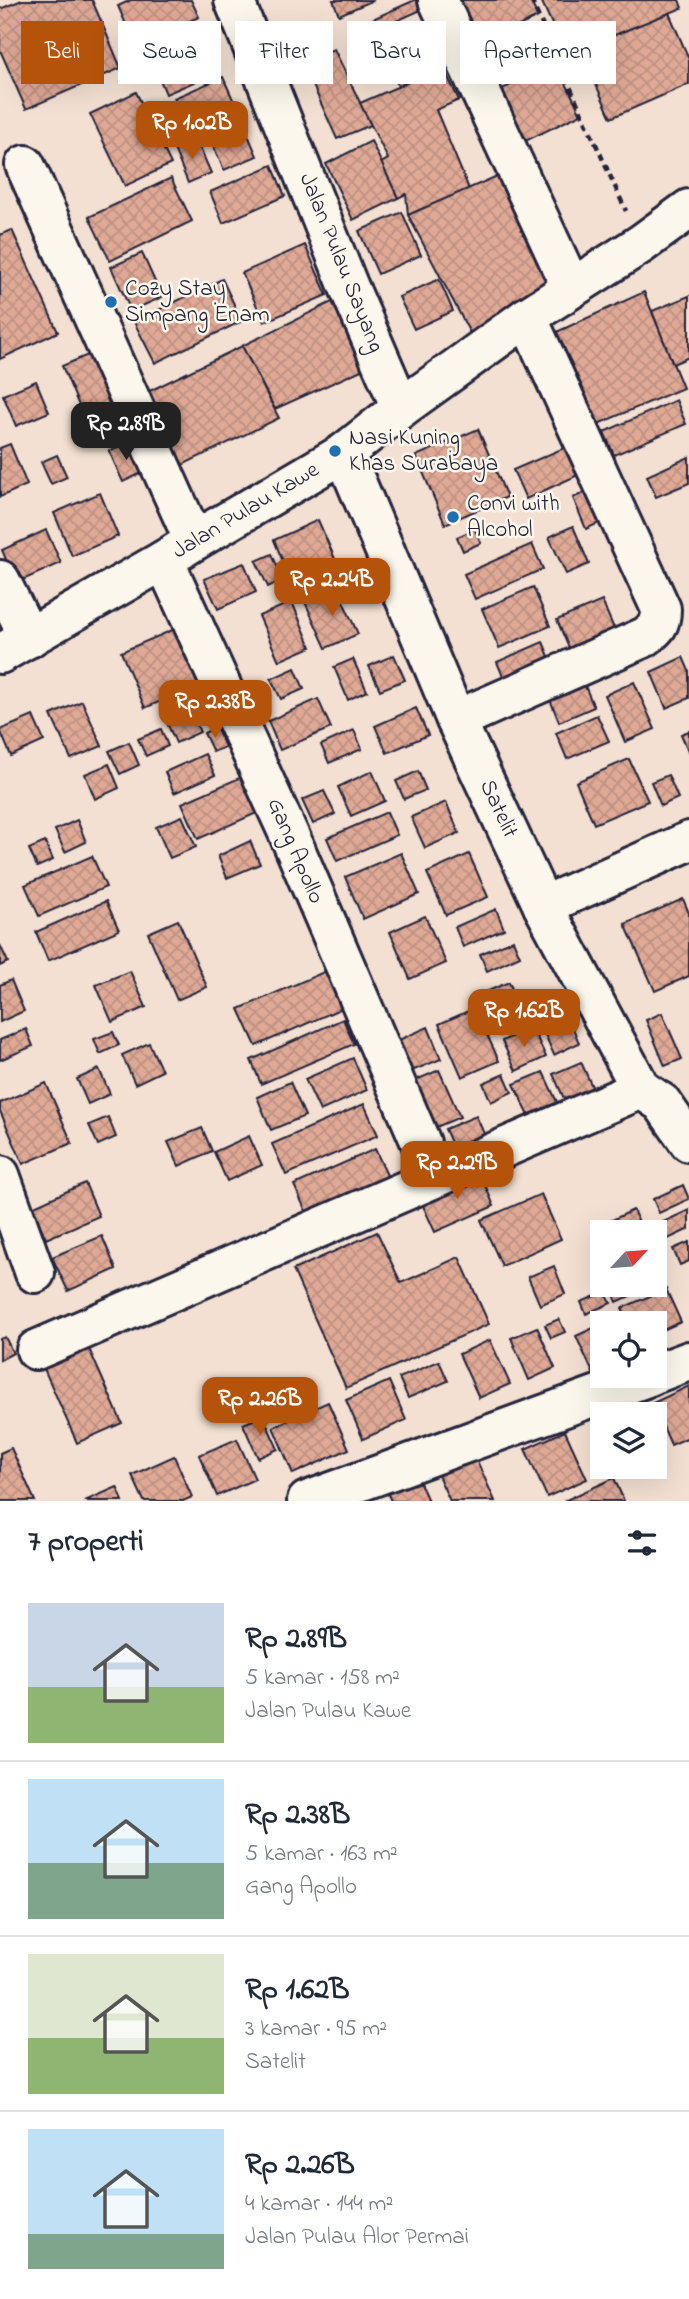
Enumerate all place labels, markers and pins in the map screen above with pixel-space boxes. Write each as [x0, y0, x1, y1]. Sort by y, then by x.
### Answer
pin: Rp 1.02B [120, 102, 264, 161]
place label: Cozy Stay Simpang Enam [125, 273, 270, 333]
marker: Cozy Stay Simpang Enam [103, 294, 119, 310]
pin: Rp 2.89B [54, 402, 198, 462]
place label: Nasi Kuning Khas Surabaya [349, 422, 498, 483]
marker: Nasi Kuning Khas Surabaya [327, 443, 343, 459]
place label: Convi with Alcohol [467, 488, 560, 547]
marker: Convi with Alcohol [445, 509, 461, 525]
pin: Rp 2.24B [260, 558, 404, 618]
pin: Rp 2.38B [143, 680, 287, 740]
pin: Rp 1.62B [452, 990, 596, 1049]
pin: Rp 2.29B [385, 1142, 529, 1201]
pin: Rp 2.26B [188, 1378, 332, 1437]

